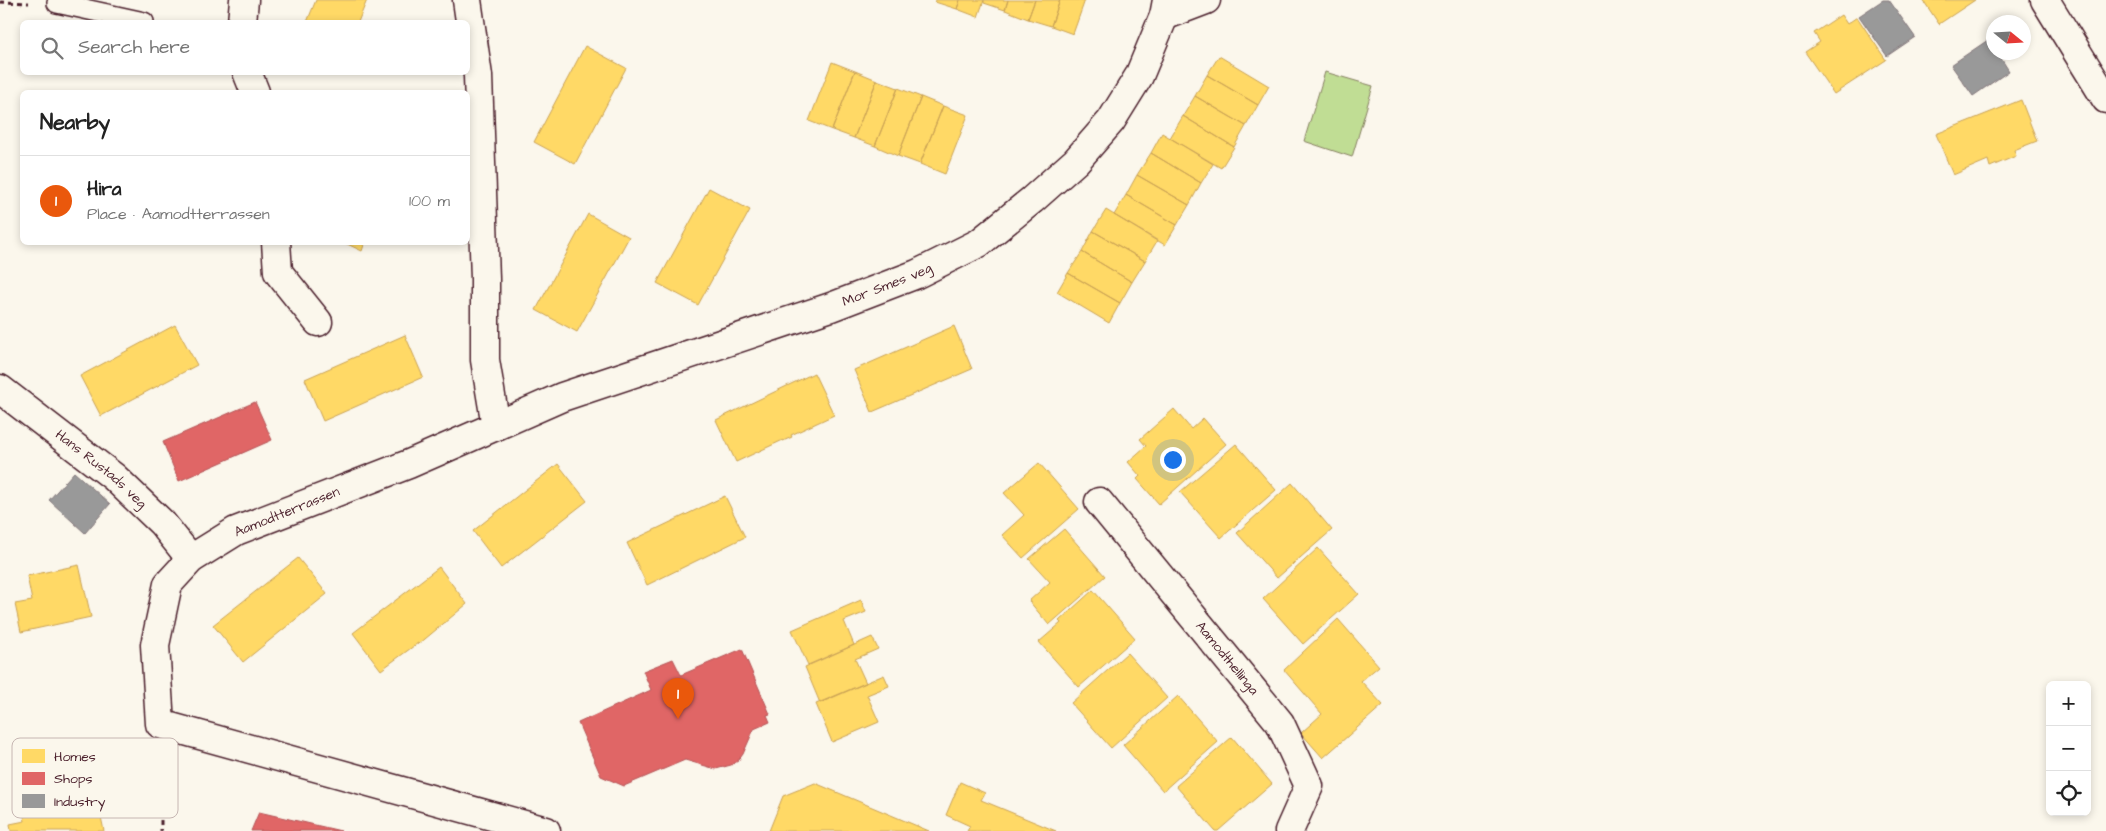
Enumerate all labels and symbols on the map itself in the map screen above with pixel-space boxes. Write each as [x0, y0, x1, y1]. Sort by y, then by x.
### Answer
north arrow [1986, 15, 2031, 60]
street label: Mor Smes veg [839, 258, 935, 312]
street label: Hans Rustads veg [51, 425, 151, 513]
your location [1160, 447, 1186, 473]
street label: Aamodtterrassen [231, 482, 343, 542]
street label: Aamodthellinga [1191, 617, 1263, 699]
pin: 1 [662, 678, 694, 719]
legend [12, 738, 178, 818]
text: Homes [54, 747, 96, 767]
text: Shops [54, 769, 93, 789]
text: Industry [54, 792, 106, 812]

